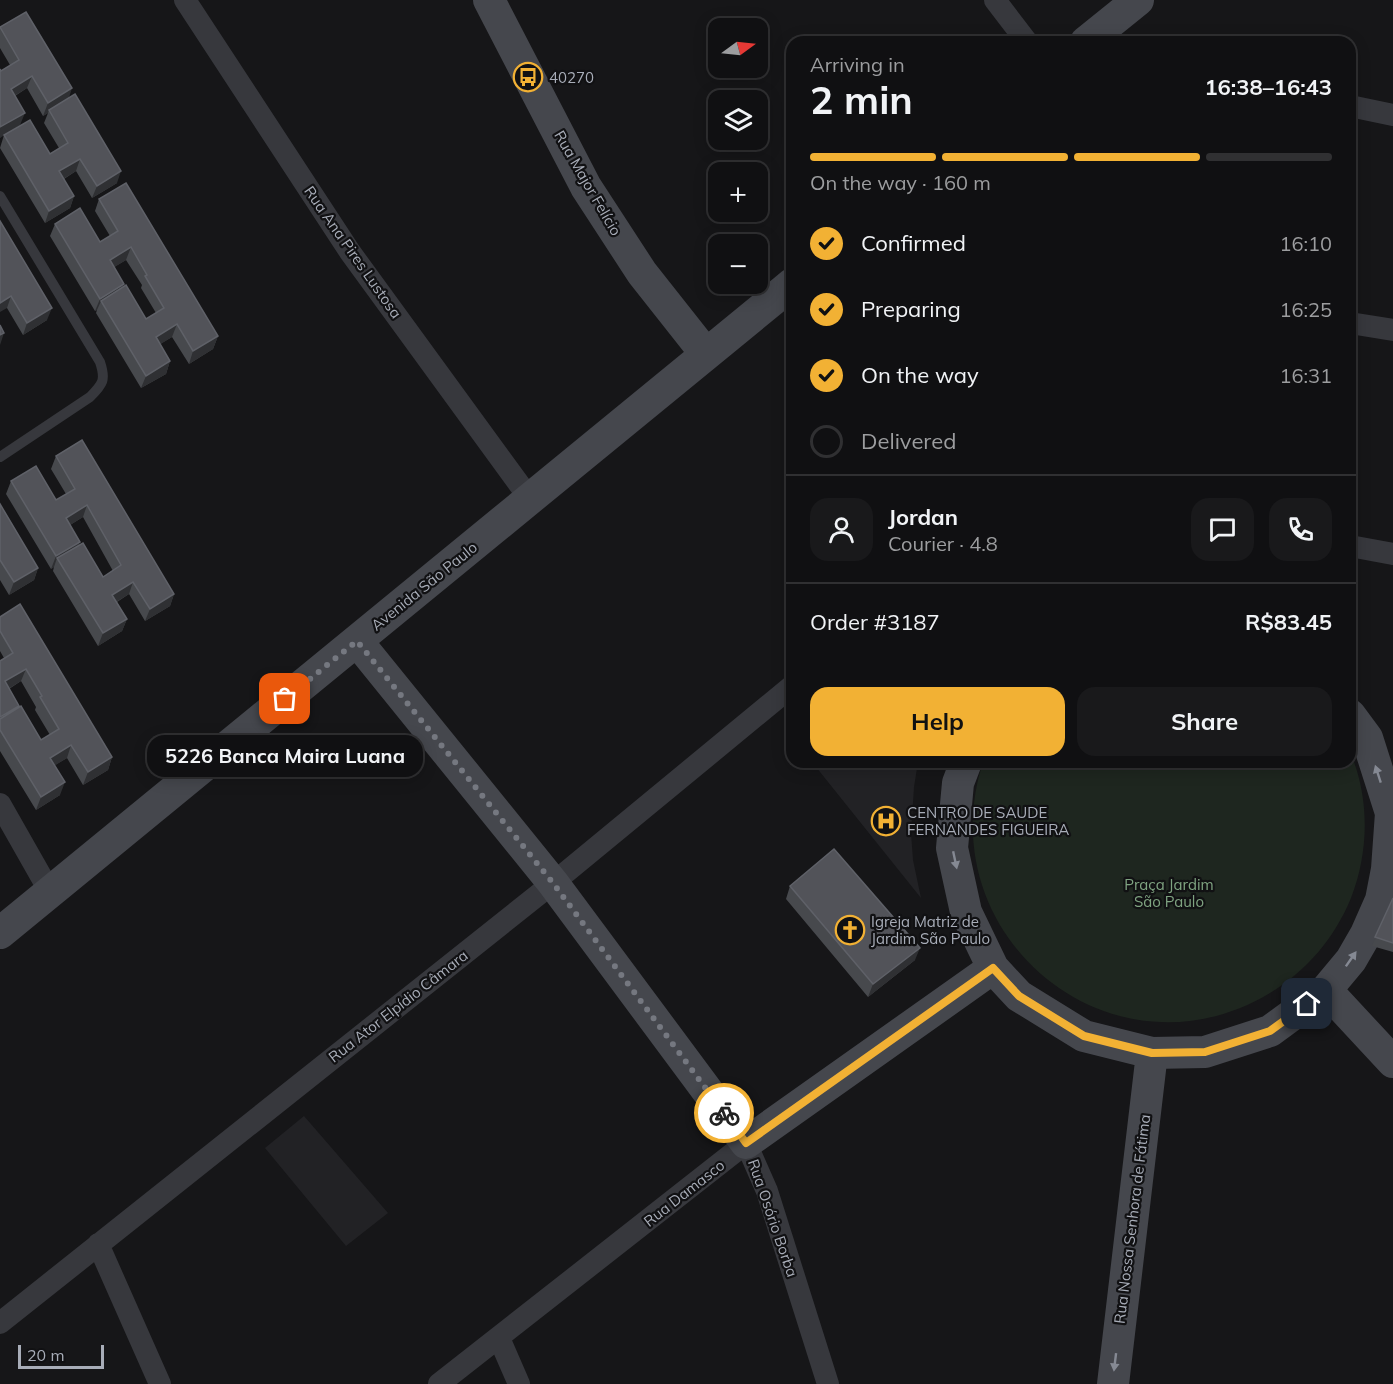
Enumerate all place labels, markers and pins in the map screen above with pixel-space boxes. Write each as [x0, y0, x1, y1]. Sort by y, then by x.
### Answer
bus stop icon: 40270 [512, 61, 544, 93]
place label: 40270 [549, 68, 594, 87]
pin [259, 673, 310, 724]
callout: 5226 Banca Maira Luana [147, 735, 423, 777]
place label: CENTRO DE SAUDE FERNANDES FIGUEIRA [907, 803, 1069, 839]
hospital icon: CENTRO DE SAUDE FERNANDES FIGUEIRA [870, 805, 902, 837]
place label: Igreja Matriz de Jardim São Paulo [871, 912, 990, 948]
church icon: Igreja Matriz de Jardim São Paulo [834, 914, 866, 946]
pin [1281, 978, 1332, 1029]

